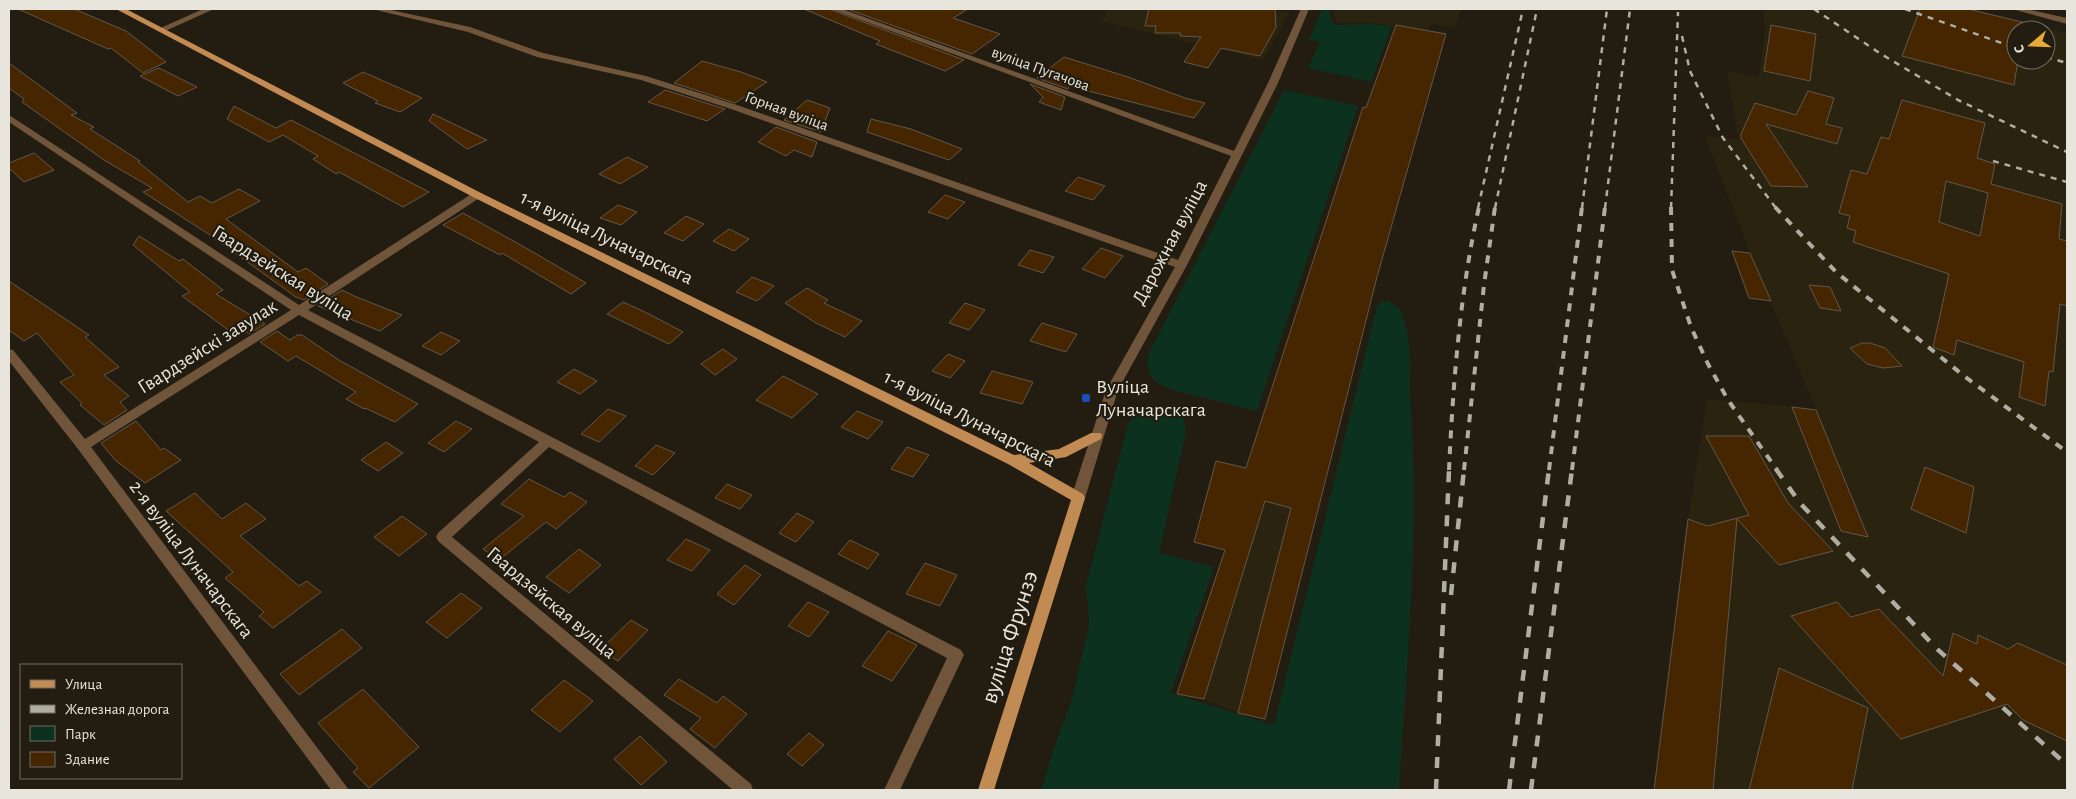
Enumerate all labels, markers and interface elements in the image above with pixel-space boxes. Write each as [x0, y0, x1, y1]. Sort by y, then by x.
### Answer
north arrow [2006, 20, 2056, 70]
text: С [2012, 43, 2028, 55]
street label: вуліца Пугачова [989, 44, 1092, 95]
street label: Горная вуліца [742, 88, 831, 134]
street label: Дарожная вуліца [1129, 177, 1211, 308]
street label: 1-я вуліца Луначарскага [517, 187, 696, 288]
street label: Гвардзейская вуліца [208, 221, 357, 324]
street label: Гвардзейскі завулак [134, 296, 281, 398]
street label: 1-я вуліца Луначарскага [880, 367, 1059, 471]
place label: Вуліца Луначарскага [1096, 377, 1206, 420]
marker: Вуліца Луначарскага [1080, 392, 1092, 404]
street label: 2-я вуліца Луначарскага [125, 477, 257, 642]
street label: Гвардзейская вуліца [483, 543, 620, 663]
street label: вуліца Фрунзэ [977, 568, 1043, 707]
legend [20, 664, 182, 779]
text: Улица [65, 677, 102, 692]
text: Железная дорога [65, 702, 170, 717]
text: Парк [65, 727, 96, 742]
text: Здание [65, 752, 110, 767]

